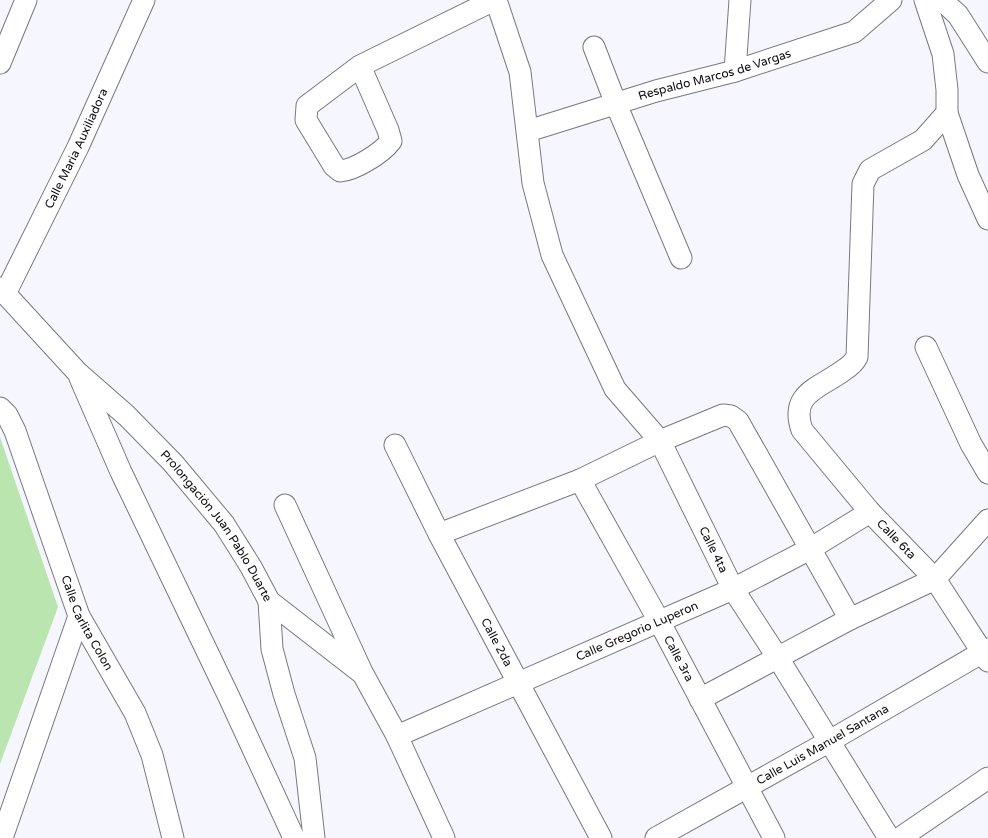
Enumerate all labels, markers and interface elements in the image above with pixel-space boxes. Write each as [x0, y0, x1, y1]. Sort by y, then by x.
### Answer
street label: Respaldo Marcos de Vargas [637, 46, 793, 103]
street label: Calle Maria Auxiliadora [42, 86, 110, 211]
street label: Prolongación Juan Pablo Duarte [158, 447, 275, 604]
street label: Calle 6ta [874, 516, 919, 562]
street label: Calle 4ta [696, 524, 731, 575]
street label: Calle Carlita Colon [58, 573, 116, 673]
street label: Calle Gregorio Luperon [574, 598, 700, 664]
street label: Calle 2da [478, 616, 515, 669]
street label: Calle 3ra [661, 633, 697, 684]
street label: Calle Luis Manuel Santana [754, 701, 891, 788]

